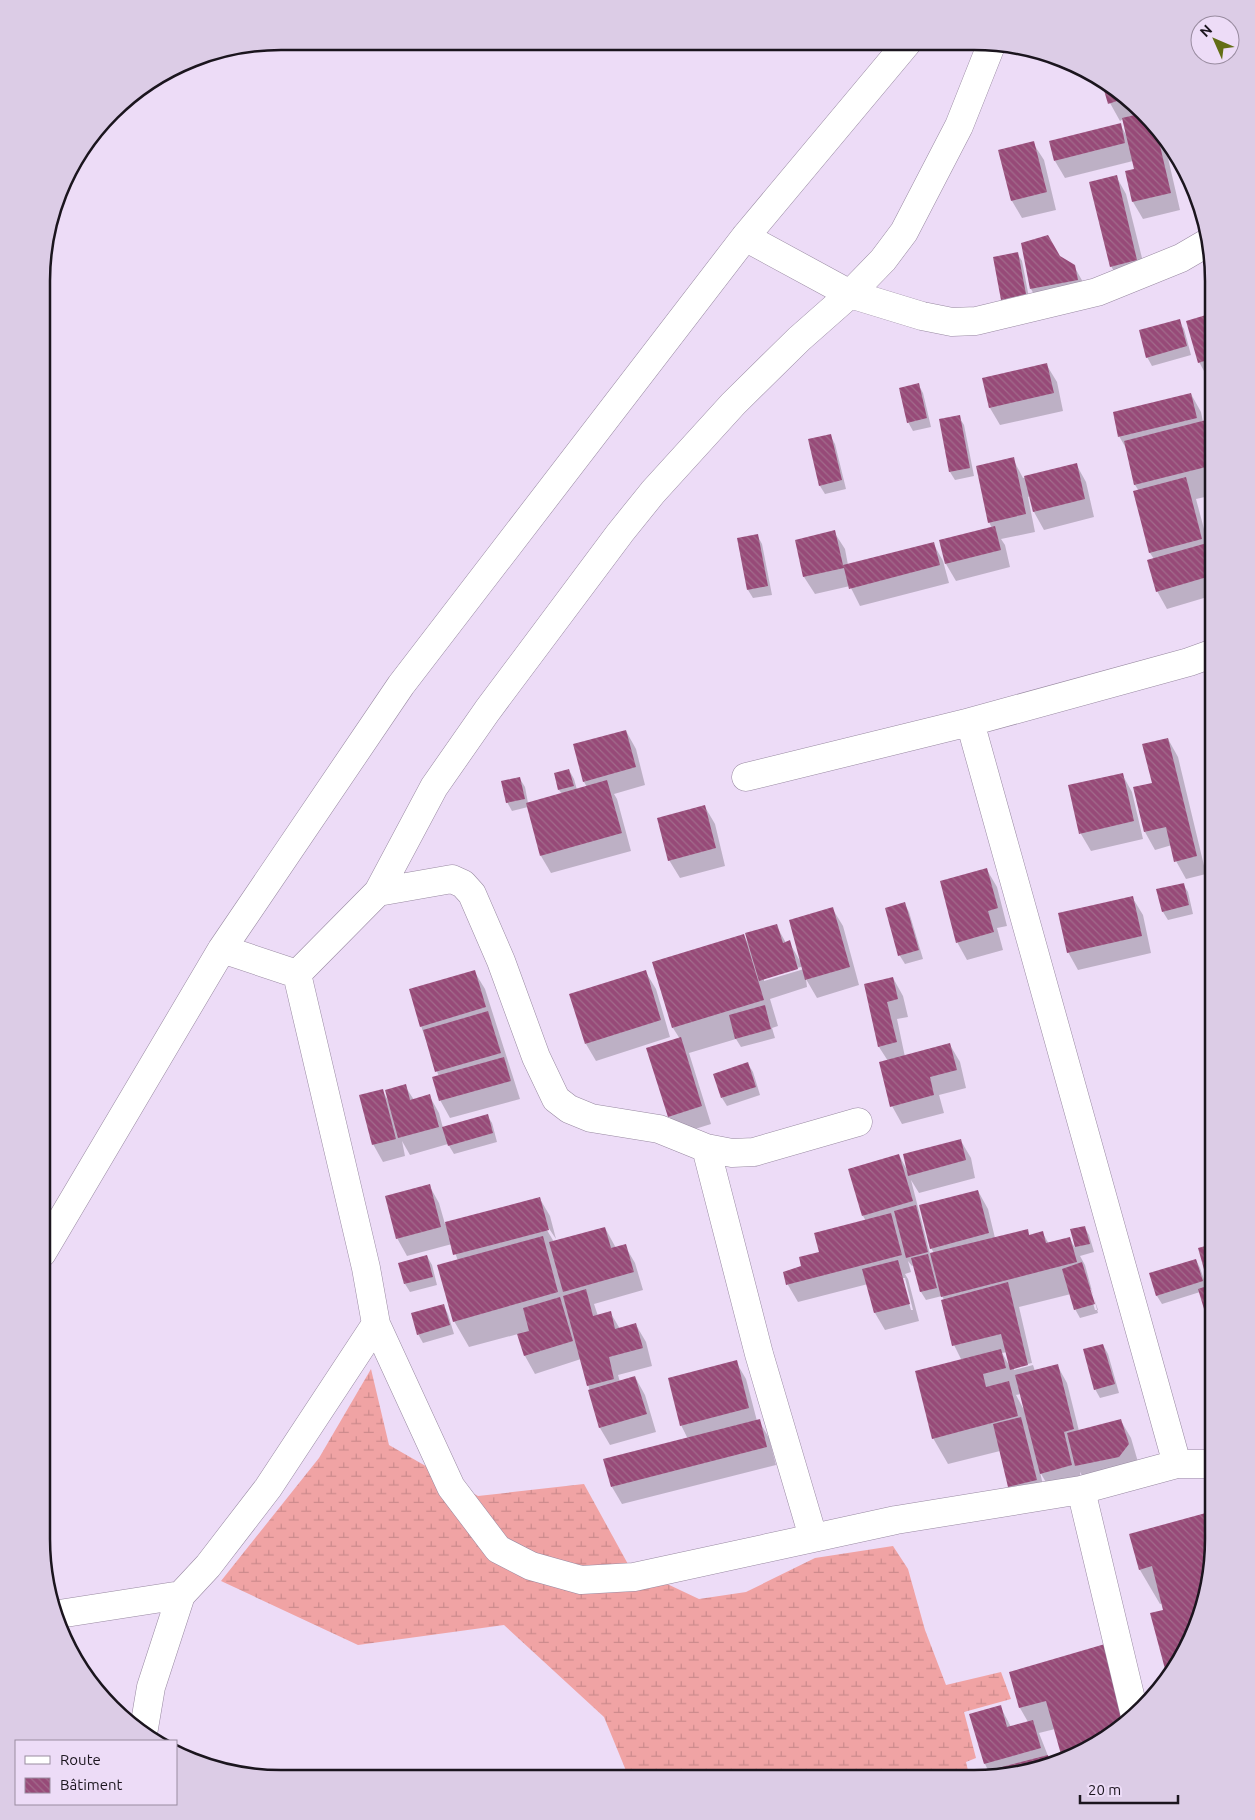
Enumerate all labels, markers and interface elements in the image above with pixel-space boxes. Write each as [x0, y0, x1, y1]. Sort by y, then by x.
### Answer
north arrow [1190, 15, 1240, 65]
text: N [1196, 21, 1215, 40]
legend [15, 1740, 178, 1805]
text: Route [60, 1751, 101, 1768]
scale bar [1080, 1772, 1178, 1804]
text: Bâtiment [60, 1776, 123, 1793]
text: 20 m [1088, 1781, 1121, 1798]

